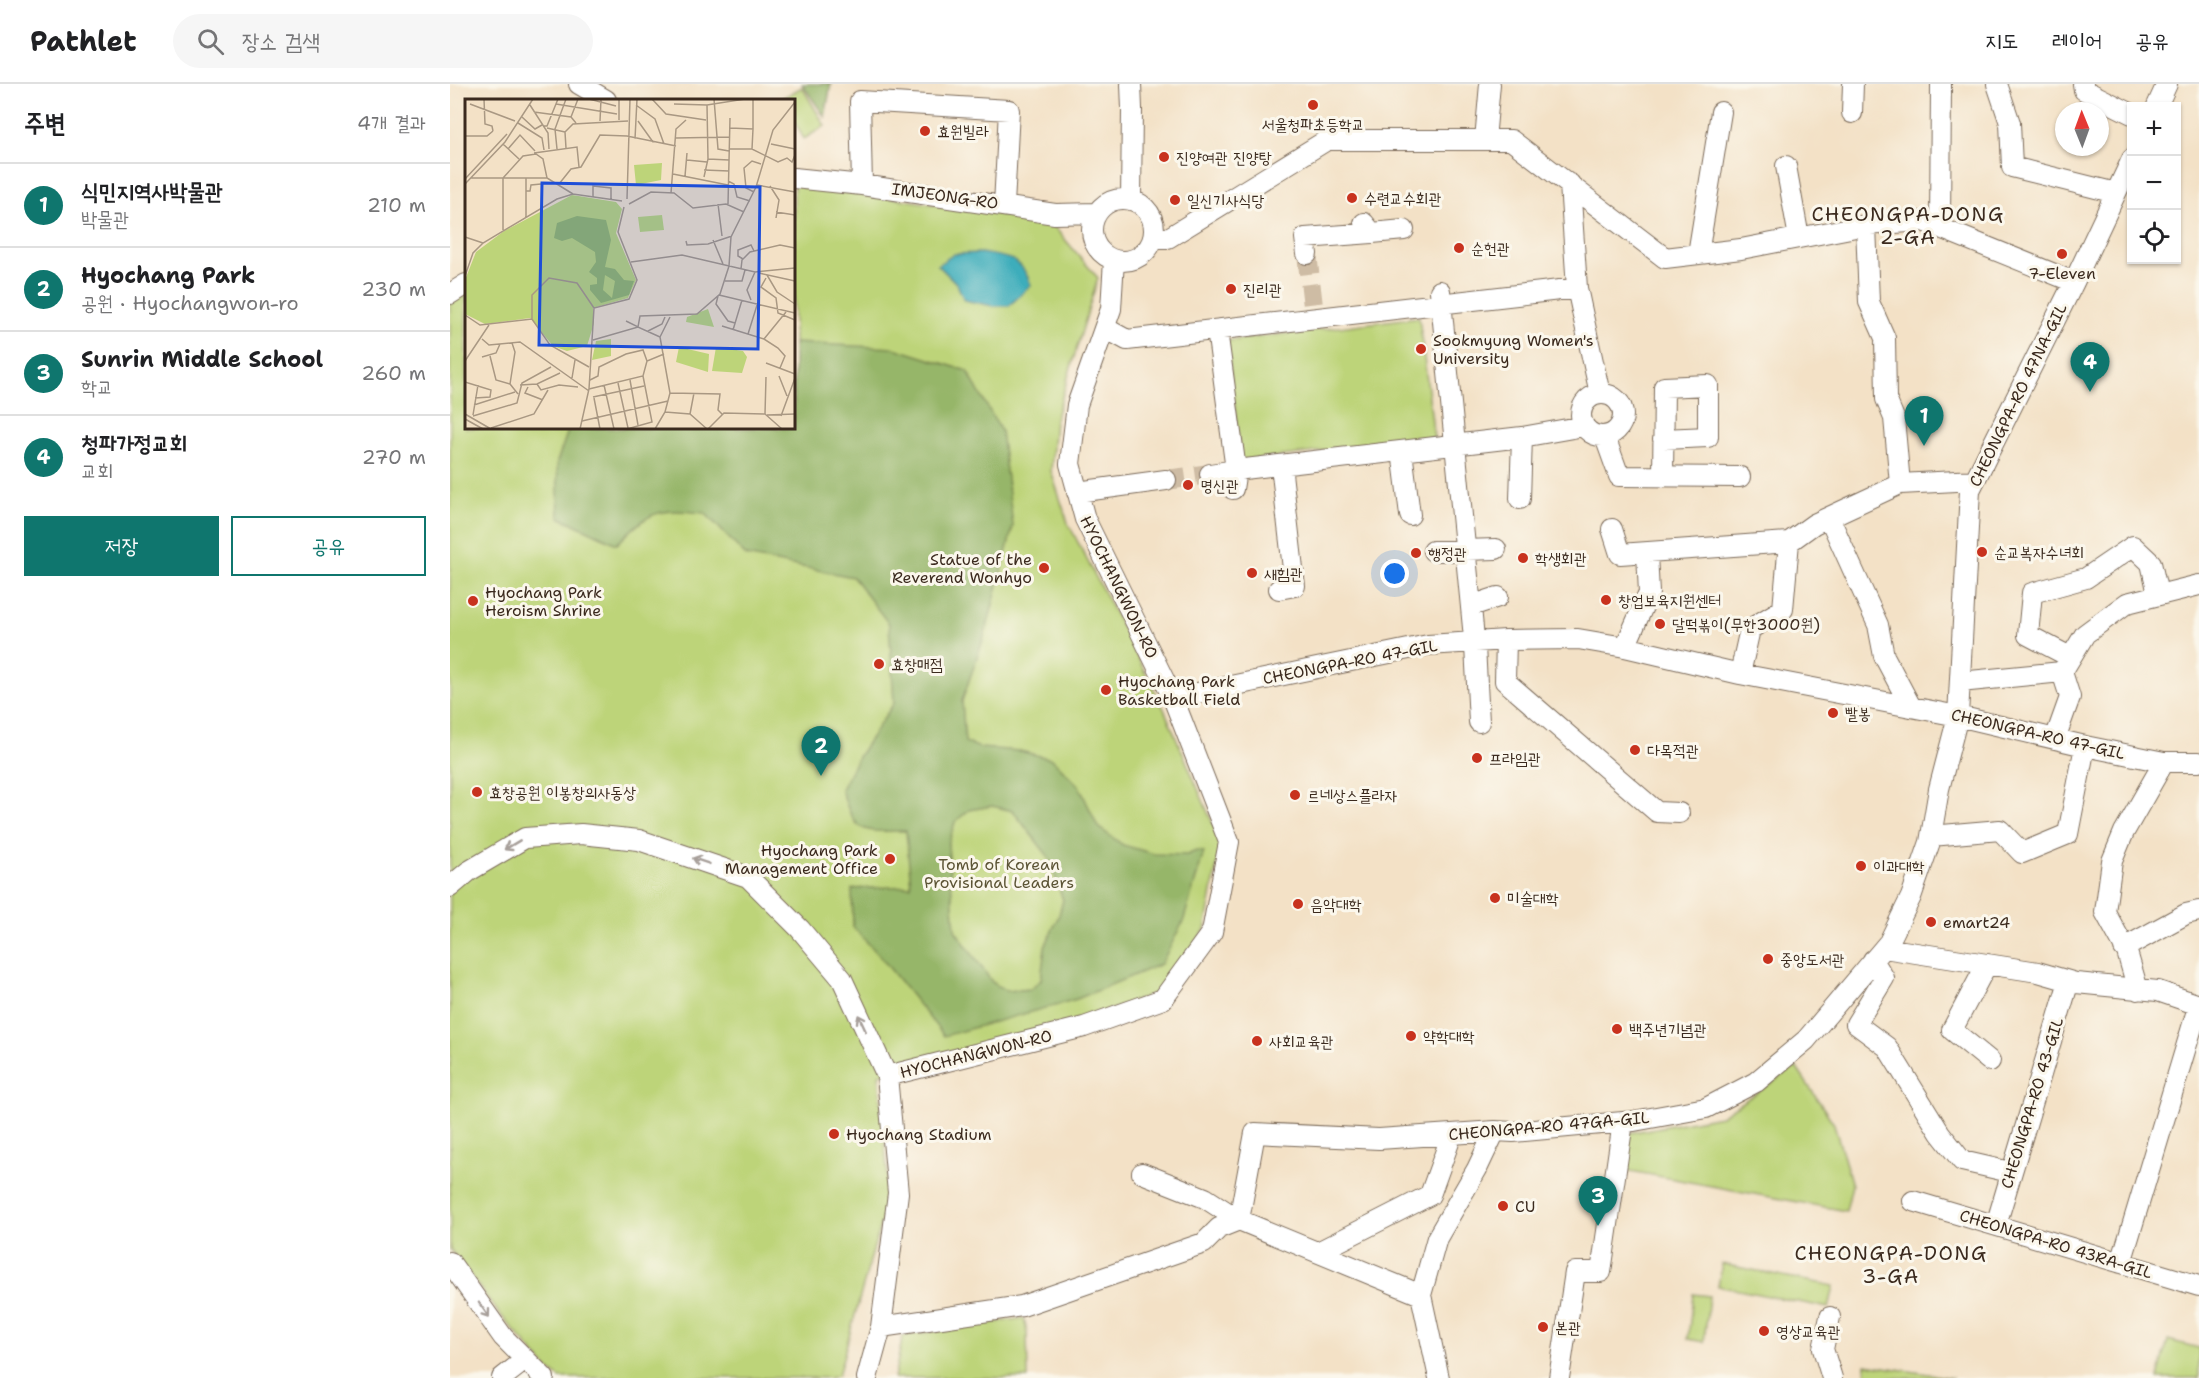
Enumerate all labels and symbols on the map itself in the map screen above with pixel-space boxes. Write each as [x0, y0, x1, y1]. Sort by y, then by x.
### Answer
marker: 서울청파초등학교 [1306, 98, 1320, 112]
inset map [465, 99, 795, 429]
north arrow [2055, 102, 2109, 156]
place label: 서울청파초등학교 [1262, 114, 1365, 135]
place label: 효원빌라 [937, 121, 989, 142]
marker: 효원빌라 [918, 124, 932, 138]
place label: 진양여관 진양탕 [1176, 147, 1272, 168]
marker: 진양여관 진양탕 [1157, 150, 1171, 164]
street label: IMJEONG-RO [890, 178, 1000, 214]
place label: 수련교수회관 [1364, 188, 1441, 209]
place label: 일신기사식당 [1187, 190, 1264, 211]
marker: 수련교수회관 [1345, 191, 1359, 205]
marker: 일신기사식당 [1168, 193, 1182, 207]
district label: CHEONGPA-DONG 2-GA [1811, 201, 2005, 250]
place label: 순헌관 [1471, 238, 1510, 259]
marker: 순헌관 [1452, 241, 1466, 255]
marker: 7-Eleven [2055, 247, 2069, 261]
place label: 7-Eleven [2028, 263, 2096, 284]
place label: 진리관 [1243, 279, 1282, 300]
marker: 진리관 [1224, 282, 1238, 296]
street label: CHEONGPA-RO 47NA-GIL [1964, 300, 2072, 490]
place label: Sookmyung Women's University [1433, 330, 1594, 369]
marker: Sookmyung Women's University [1414, 342, 1428, 356]
pin: 4 [2070, 342, 2110, 392]
pin: 1 [1904, 396, 1944, 446]
place label: 명신관 [1200, 475, 1239, 496]
marker: 명신관 [1181, 478, 1195, 492]
street label: HYOCHANGWON-RO [1075, 512, 1163, 662]
place label: 순교복자수녀회 [1994, 542, 2084, 563]
place label: 행정관 [1428, 543, 1467, 564]
marker: 순교복자수녀회 [1975, 545, 1989, 559]
marker: 행정관 [1409, 546, 1423, 560]
place label: 학생회관 [1535, 548, 1587, 569]
place label: Statue of the Reverend Wonhyo [892, 549, 1032, 588]
marker: 학생회관 [1516, 551, 1530, 565]
your location [1380, 559, 1409, 588]
marker: Statue of the Reverend Wonhyo [1037, 561, 1051, 575]
place label: 새힘관 [1264, 563, 1303, 584]
marker: 새힘관 [1245, 566, 1259, 580]
place label: Hyochang Park Heroism Shrine [485, 582, 602, 621]
place label: 창업보육지원센터 [1618, 590, 1721, 611]
marker: 창업보육지원센터 [1599, 593, 1613, 607]
marker: Hyochang Park Heroism Shrine [466, 594, 480, 608]
place label: 달떡볶이(무한3000원) [1672, 614, 1820, 635]
marker: 달떡볶이(무한3000원) [1653, 617, 1667, 631]
street label: CHEONGPA-RO 47-GIL [1261, 635, 1439, 689]
place label: 효창매점 [891, 654, 943, 675]
marker: 효창매점 [872, 657, 886, 671]
place label: Hyochang Park Basketball Field [1118, 671, 1240, 710]
marker: Hyochang Park Basketball Field [1099, 683, 1113, 697]
place label: 빨봉 [1845, 703, 1871, 724]
street label: CHEONGPA-RO 47-GIL [1949, 704, 2127, 764]
marker: 빨봉 [1826, 706, 1840, 720]
pin: 2 [802, 726, 841, 776]
place label: 다목적관 [1647, 740, 1699, 761]
marker: 다목적관 [1628, 743, 1642, 757]
place label: 프라임관 [1489, 748, 1541, 769]
marker: 프라임관 [1470, 751, 1484, 765]
place label: 효창공원 이봉창의사동상 [489, 782, 636, 803]
marker: 효창공원 이봉창의사동상 [470, 785, 484, 799]
place label: 르네상스플라자 [1307, 785, 1397, 806]
marker: 르네상스플라자 [1288, 788, 1302, 802]
one-way arrow [504, 840, 521, 852]
place label: Hyochang Park Management Office [725, 840, 878, 879]
marker: Hyochang Park Management Office [883, 852, 897, 866]
one-way arrow [692, 854, 711, 865]
park label: Tomb of Korean Provisional Leaders [924, 854, 1074, 893]
place label: 이과대학 [1873, 856, 1925, 877]
marker: 이과대학 [1854, 859, 1868, 873]
place label: 미술대학 [1507, 888, 1559, 909]
marker: 미술대학 [1488, 891, 1502, 905]
place label: 음악대학 [1310, 894, 1362, 915]
marker: 음악대학 [1291, 897, 1305, 911]
place label: emart24 [1943, 912, 2010, 933]
marker: emart24 [1924, 915, 1938, 929]
place label: 중앙도서관 [1780, 949, 1845, 970]
marker: 중앙도서관 [1761, 952, 1775, 966]
one-way arrow [856, 1015, 868, 1033]
street label: CHEONGPA-RO 43-GIL [1996, 1015, 2068, 1191]
place label: 백주년기념관 [1629, 1019, 1706, 1040]
marker: 백주년기념관 [1610, 1022, 1624, 1036]
street label: HYOCHANGWON-RO [898, 1025, 1054, 1083]
place label: 약학대학 [1423, 1026, 1475, 1047]
marker: 약학대학 [1404, 1029, 1418, 1043]
place label: 사회교육관 [1269, 1031, 1334, 1052]
marker: 사회교육관 [1250, 1034, 1264, 1048]
street label: CHEONGPA-RO 47GA-GIL [1448, 1107, 1651, 1145]
place label: Hyochang Stadium [846, 1124, 992, 1145]
marker: Hyochang Stadium [827, 1127, 841, 1141]
pin: 3 [1578, 1176, 1618, 1226]
place label: CU [1515, 1196, 1535, 1217]
marker: CU [1496, 1199, 1510, 1213]
street label: CHEONGPA-RO 43RA-GIL [1957, 1205, 2155, 1283]
district label: CHEONGPA-DONG 3-GA [1794, 1240, 1988, 1289]
one-way arrow [478, 1301, 490, 1317]
place label: 본관 [1555, 1317, 1581, 1338]
marker: 본관 [1536, 1320, 1550, 1334]
place label: 영상교육관 [1776, 1321, 1841, 1342]
marker: 영상교육관 [1757, 1324, 1771, 1338]

